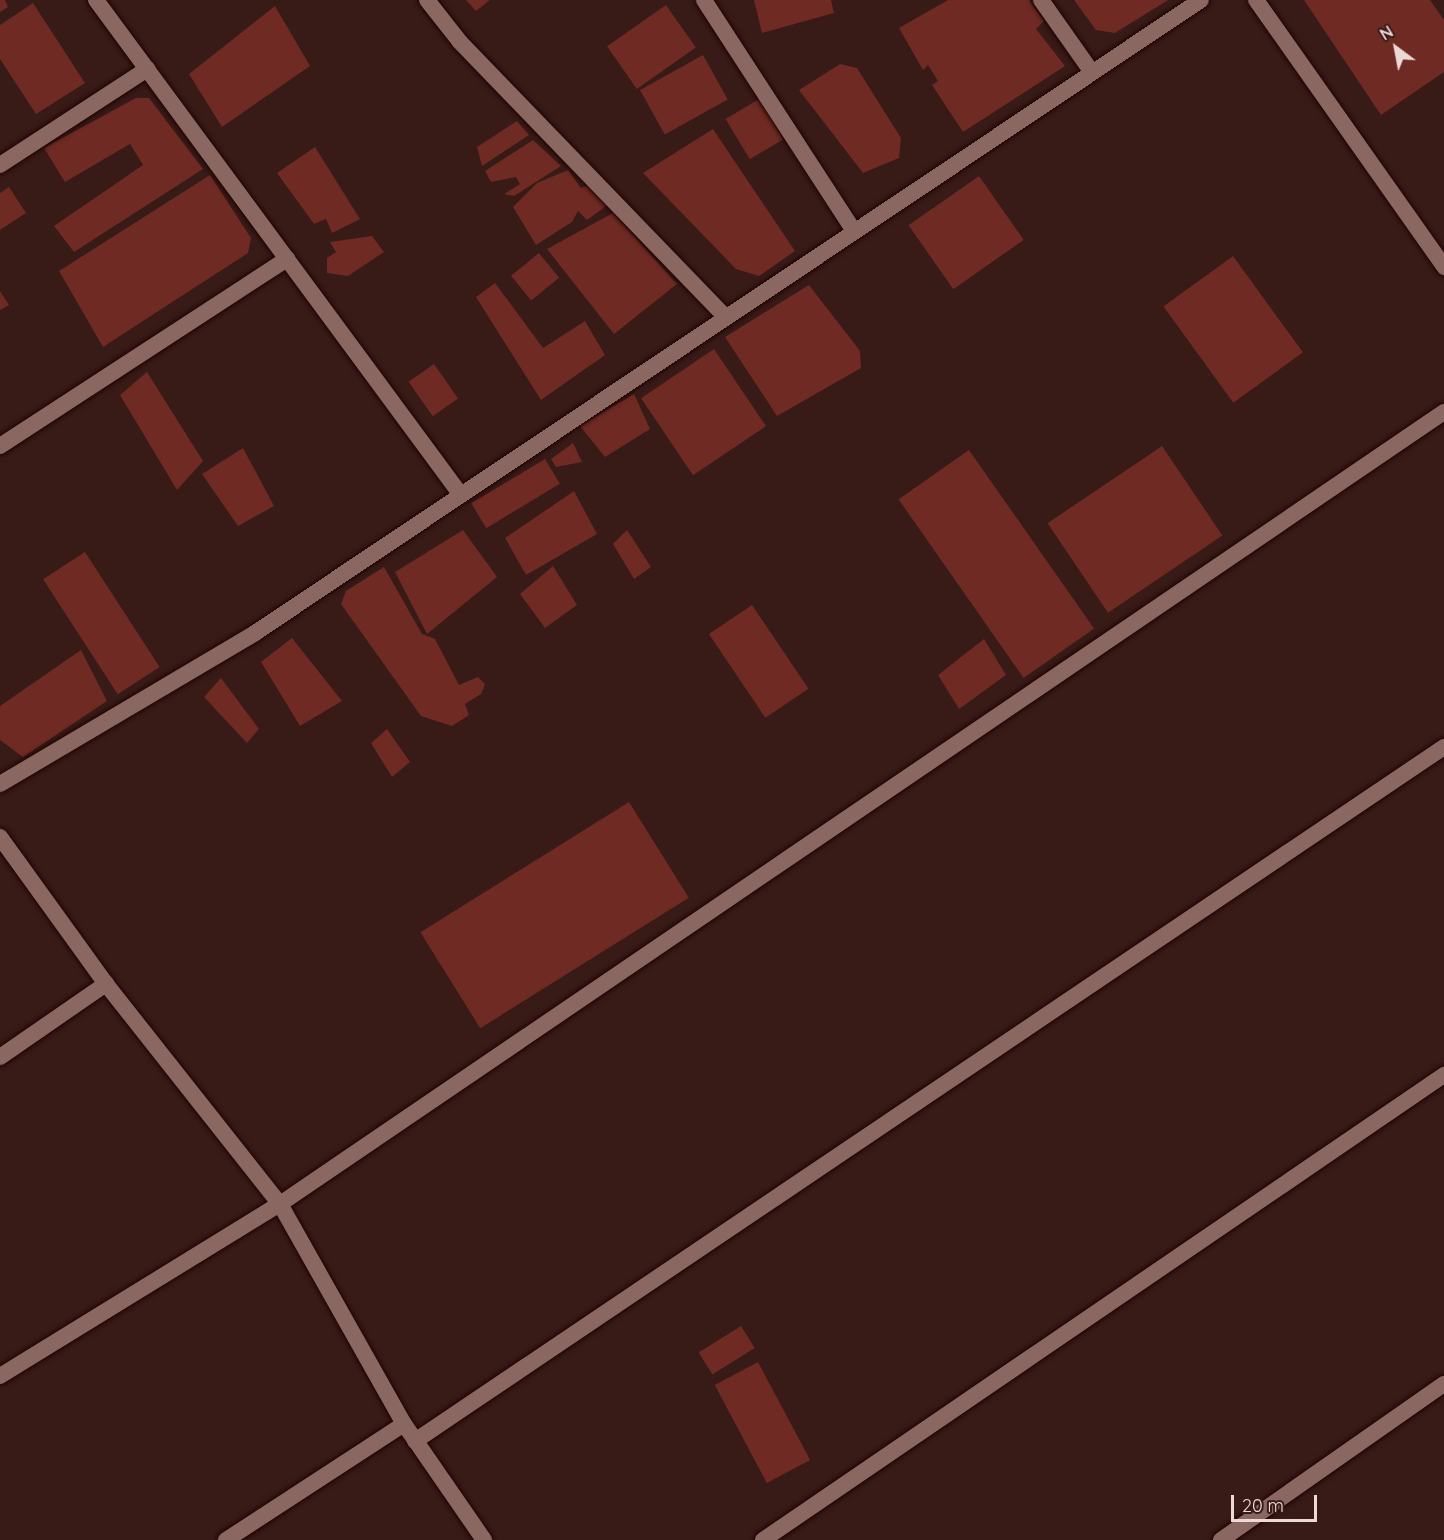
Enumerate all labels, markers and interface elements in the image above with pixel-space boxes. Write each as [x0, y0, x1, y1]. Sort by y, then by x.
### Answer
north arrow [1366, 18, 1426, 78]
text: N [1376, 21, 1397, 44]
scale bar [1234, 1483, 1320, 1521]
text: 20 m [1242, 1494, 1284, 1517]

